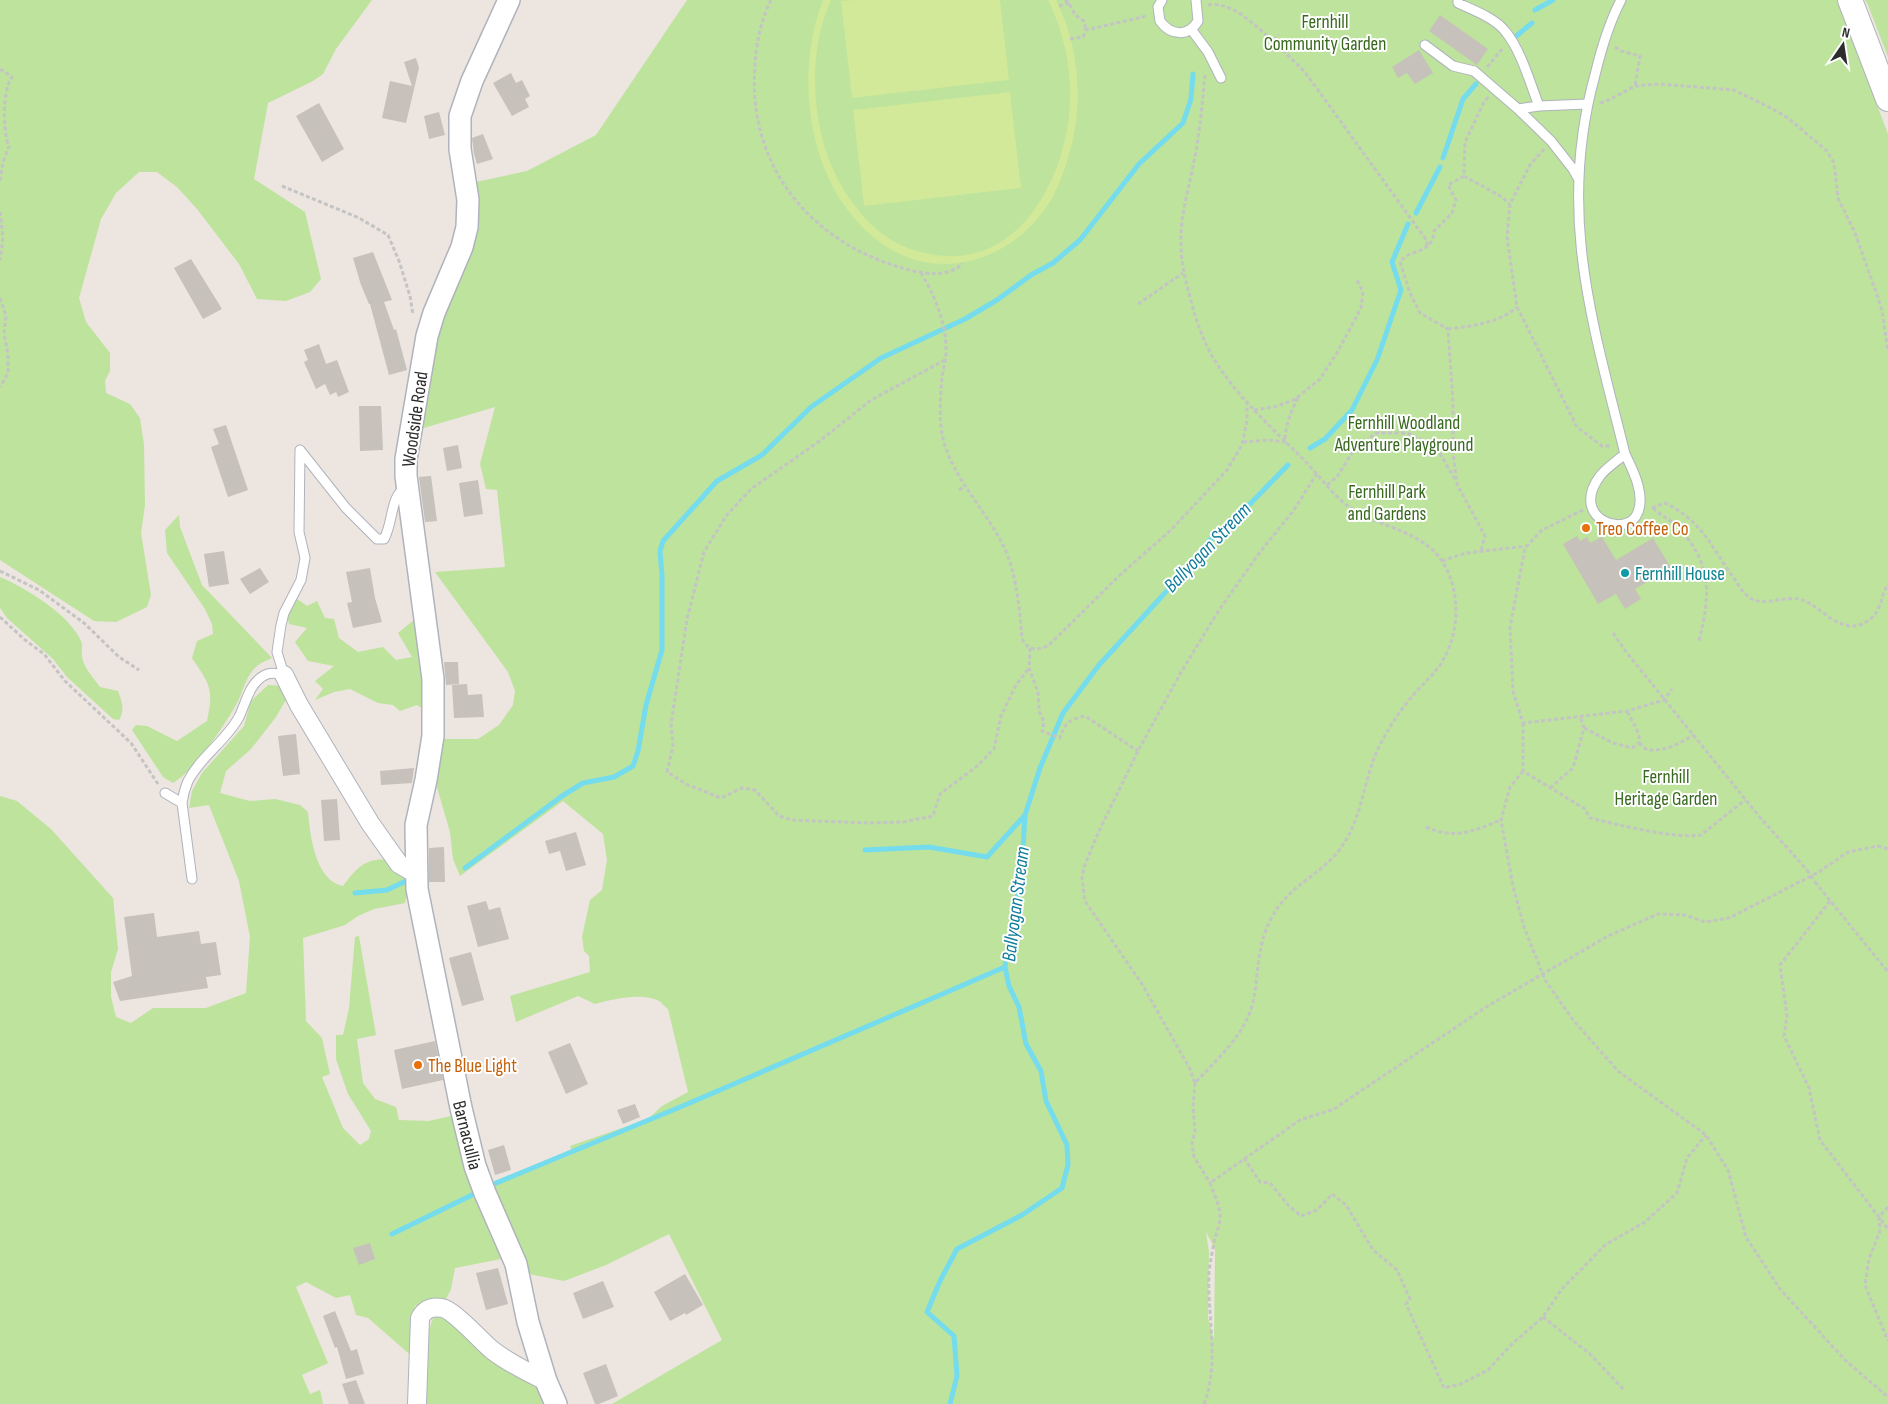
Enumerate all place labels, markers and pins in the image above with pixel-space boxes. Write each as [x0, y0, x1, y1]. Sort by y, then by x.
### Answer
place label: Treo Coffee Co [1596, 518, 1689, 541]
marker: Treo Coffee Co [1580, 522, 1592, 534]
place label: Fernhill House [1635, 563, 1725, 586]
marker: Fernhill House [1619, 567, 1631, 579]
place label: The Blue Light [428, 1055, 517, 1078]
marker: The Blue Light [412, 1059, 424, 1071]

